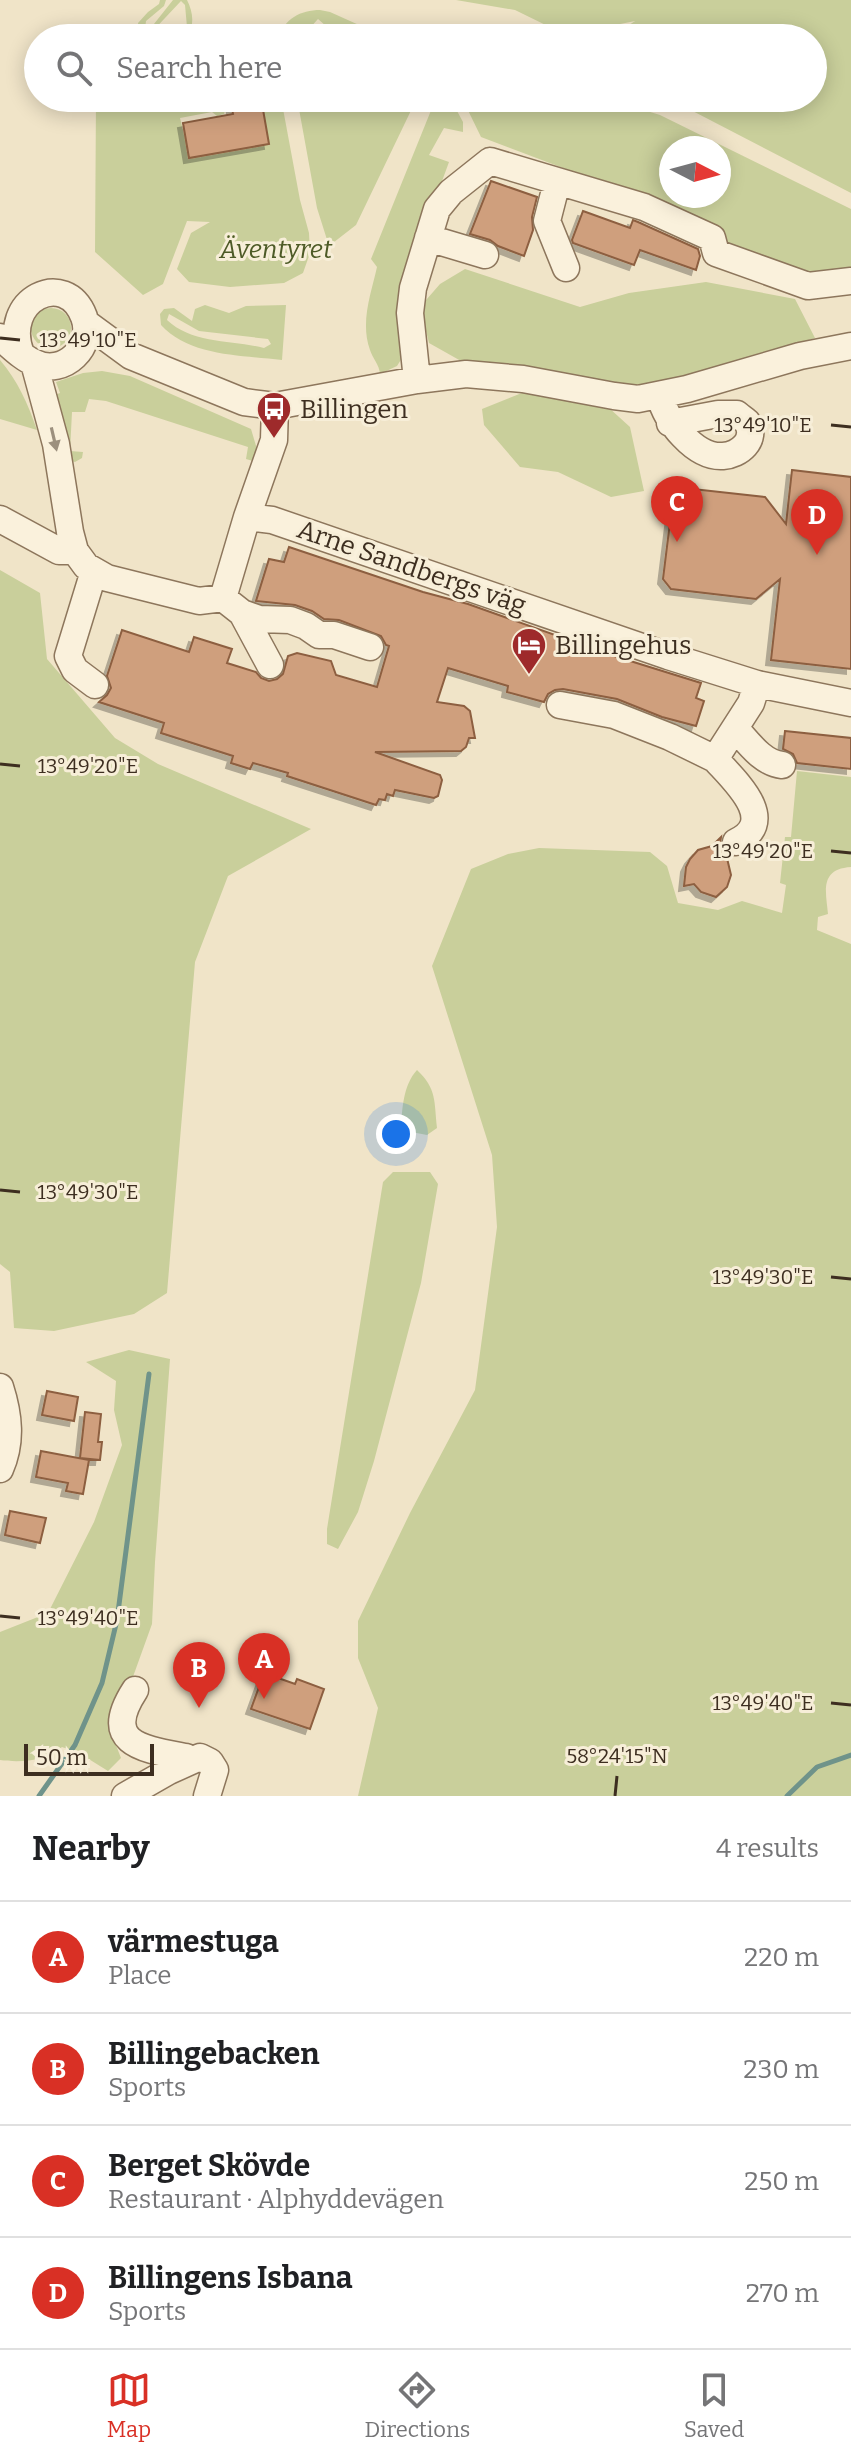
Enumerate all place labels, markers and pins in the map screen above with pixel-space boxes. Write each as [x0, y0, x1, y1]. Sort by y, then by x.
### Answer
bus stop icon: Billingen [255, 390, 293, 440]
place label: Billingen [300, 394, 409, 425]
pin: C [651, 476, 703, 542]
pin: D [791, 489, 843, 555]
hotel icon: Billingehus [510, 626, 548, 676]
place label: Billingehus [555, 630, 691, 661]
pin: A [238, 1633, 290, 1699]
pin: B [173, 1642, 225, 1708]

